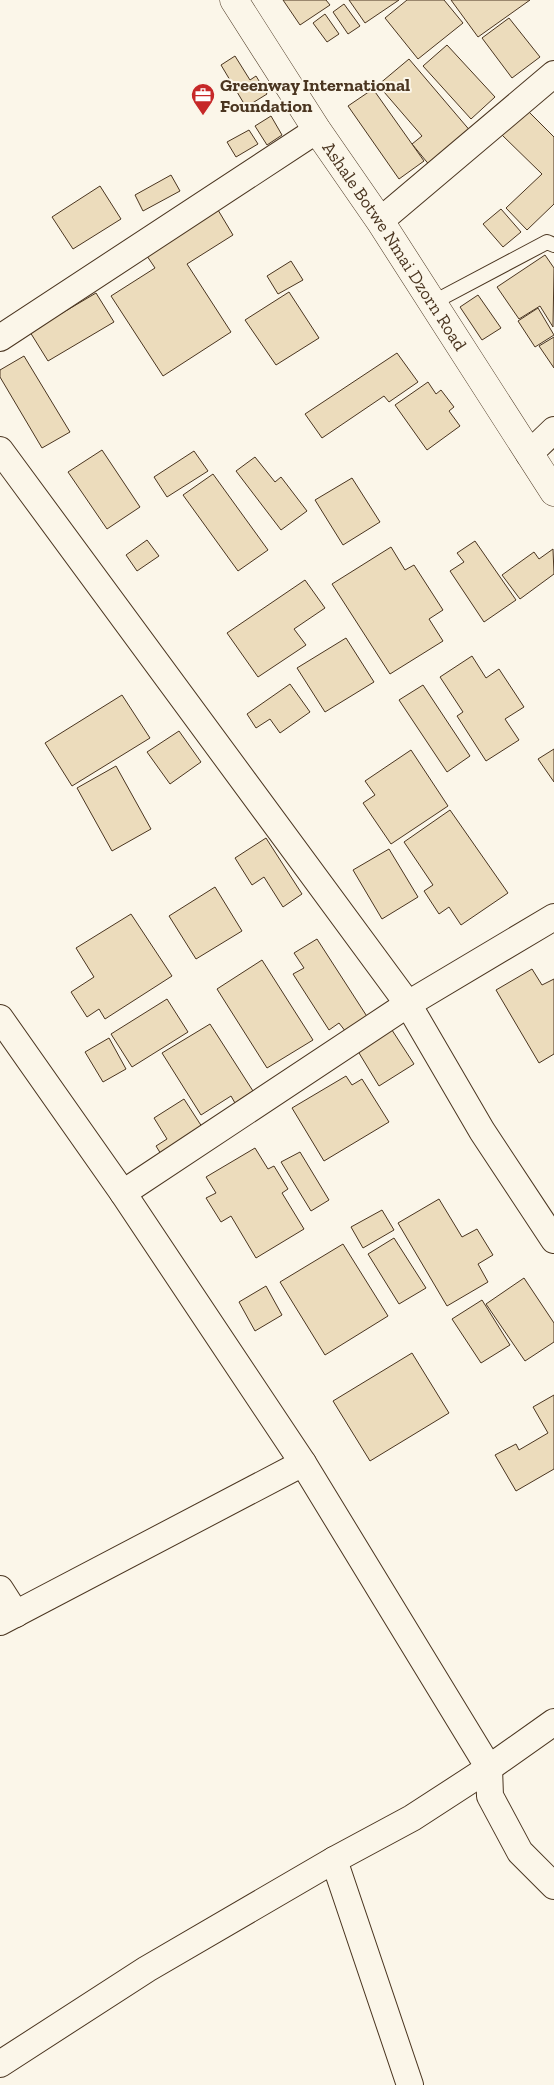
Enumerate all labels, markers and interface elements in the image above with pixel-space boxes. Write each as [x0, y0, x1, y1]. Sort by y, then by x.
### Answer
place label: Greenway International Foundation [220, 74, 410, 117]
office icon: Greenway International Foundation [190, 82, 216, 116]
street label: Ashale Botwe Nmai Dzorn Road [318, 138, 471, 355]

